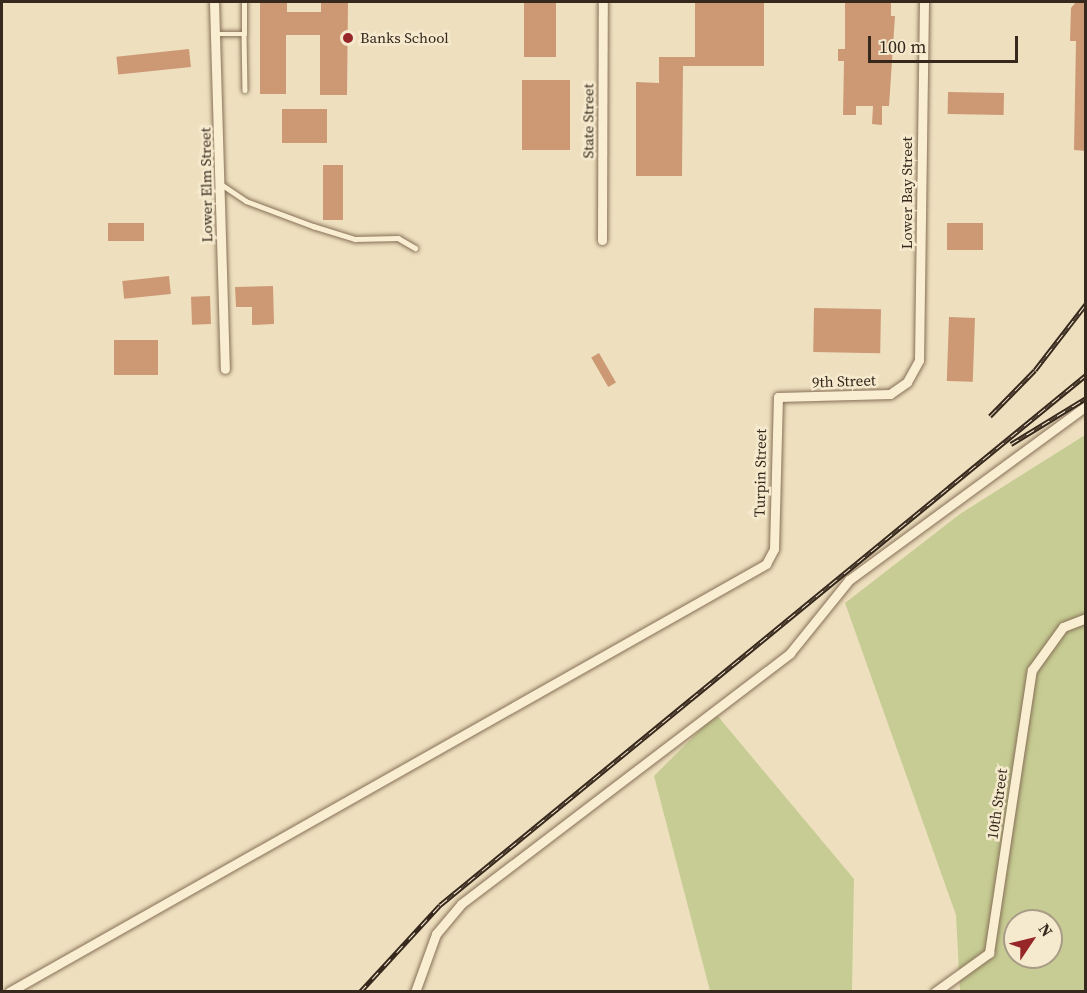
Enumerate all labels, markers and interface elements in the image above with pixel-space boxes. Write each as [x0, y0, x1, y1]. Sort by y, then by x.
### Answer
scale bar [871, 24, 1021, 62]
place label: Banks School [360, 29, 449, 47]
marker: Banks School [341, 31, 355, 45]
text: 100 m [879, 34, 926, 59]
street label: State Street [579, 84, 597, 158]
street label: Lower Elm Street [196, 127, 216, 243]
street label: Lower Bay Street [898, 137, 916, 249]
street label: 9th Street [812, 371, 876, 391]
street label: Turpin Street [750, 429, 770, 517]
street label: 10th Street [983, 768, 1011, 840]
north arrow [1003, 909, 1063, 969]
text: N [1034, 919, 1058, 941]

